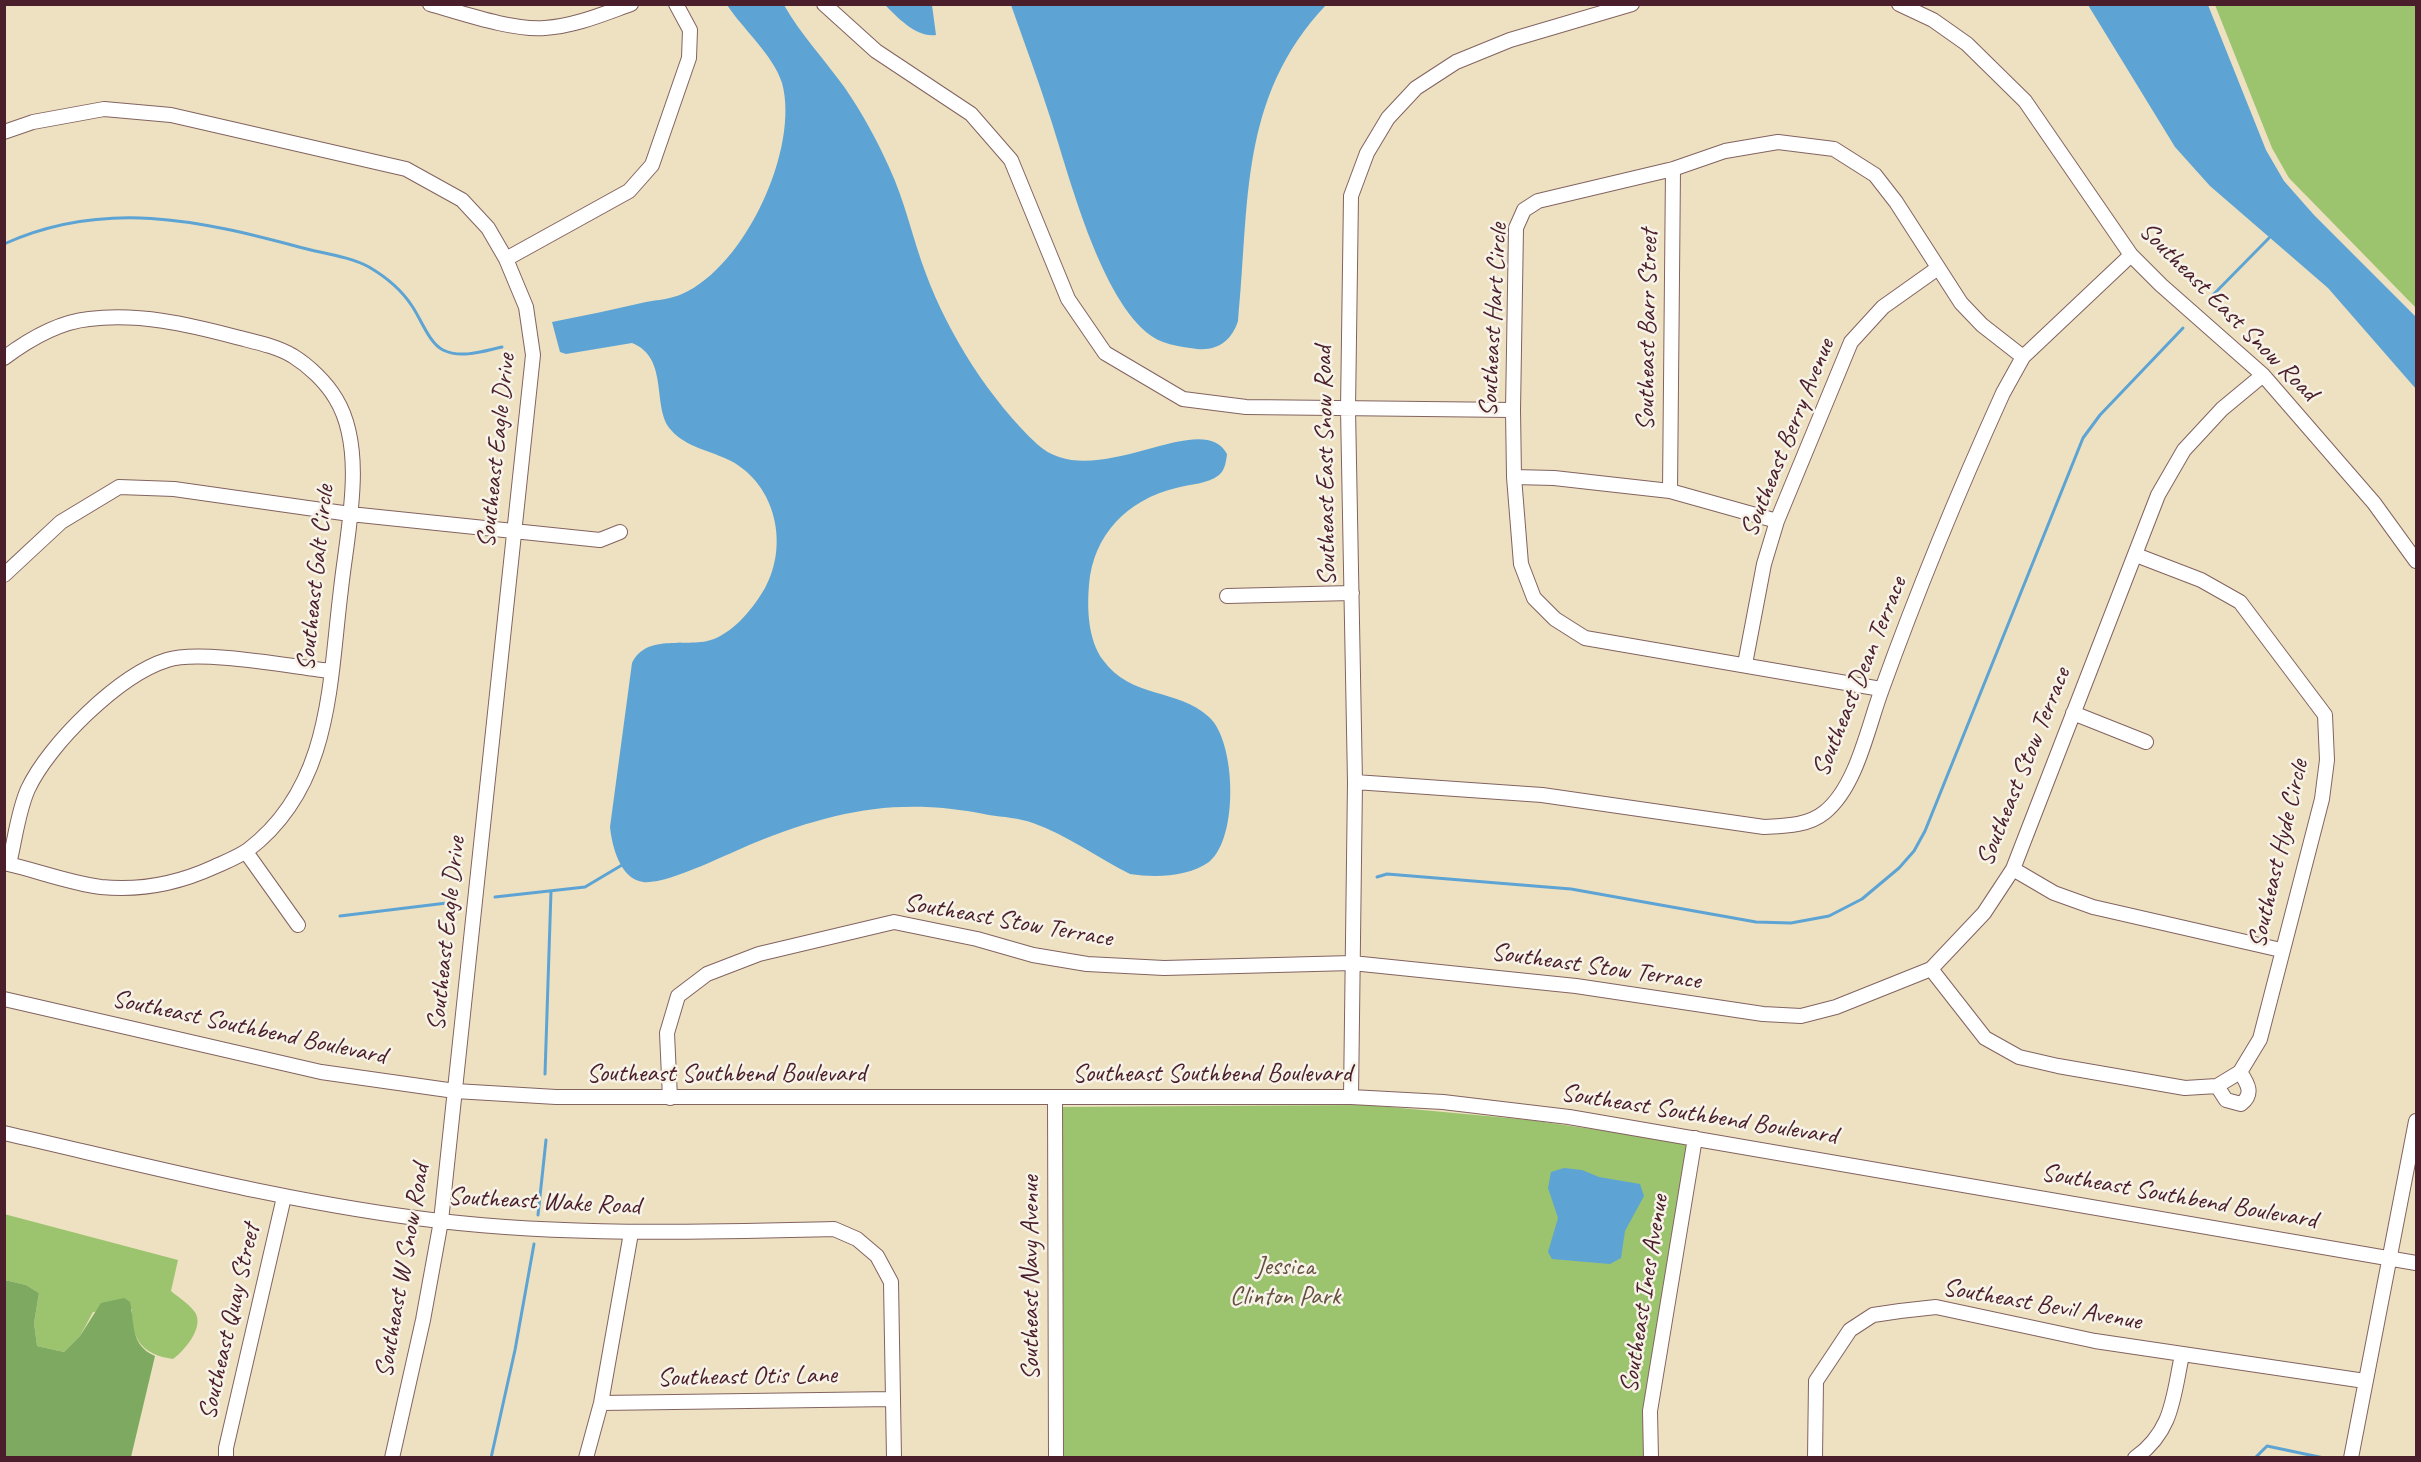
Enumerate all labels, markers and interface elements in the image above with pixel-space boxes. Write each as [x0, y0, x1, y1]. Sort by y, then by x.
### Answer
street label: Southeast East Snow Road [2132, 216, 2324, 408]
street label: Southeast Hart Circle [1473, 222, 1515, 418]
street label: Southeast Barr Street [1631, 229, 1665, 431]
street label: Southeast Berry Avenue [1734, 334, 1842, 542]
street label: Southeast East Snow Road [1308, 346, 1344, 586]
street label: Southeast Eagle Drive [471, 352, 523, 550]
street label: Southeast Galt Circle [291, 483, 341, 673]
street label: Southeast Dean Terrace [1806, 573, 1914, 781]
street label: Southeast Stow Terrace [1970, 663, 2078, 871]
street label: Southeast Hyde Circle [2242, 757, 2316, 951]
street label: Southeast Eagle Drive [421, 835, 473, 1033]
street label: Southeast Stow Terrace [901, 887, 1115, 955]
street label: Southeast Stow Terrace [1489, 937, 1703, 997]
street label: Southeast Southbend Boulevard [109, 984, 389, 1072]
street label: Southeast Southbend Boulevard [586, 1058, 866, 1090]
street label: Southeast Southbend Boulevard [1072, 1058, 1352, 1090]
street label: Southeast Southbend Boulevard [1559, 1078, 1839, 1152]
street label: Southeast Southbend Boulevard [2039, 1157, 2319, 1237]
street label: Southeast W Snow Road [369, 1162, 437, 1380]
street label: Southeast Navy Avenue [1015, 1175, 1047, 1381]
street label: Southeast Wake Road [447, 1181, 641, 1223]
street label: Southeast Ines Avenue [1614, 1193, 1676, 1395]
street label: Southeast Quay Street [192, 1221, 268, 1423]
park label: Jessica Clinton Park [1230, 1251, 1340, 1312]
street label: Southeast Bevil Avenue [1940, 1272, 2144, 1338]
street label: Southeast Otis Lane [657, 1360, 837, 1394]

